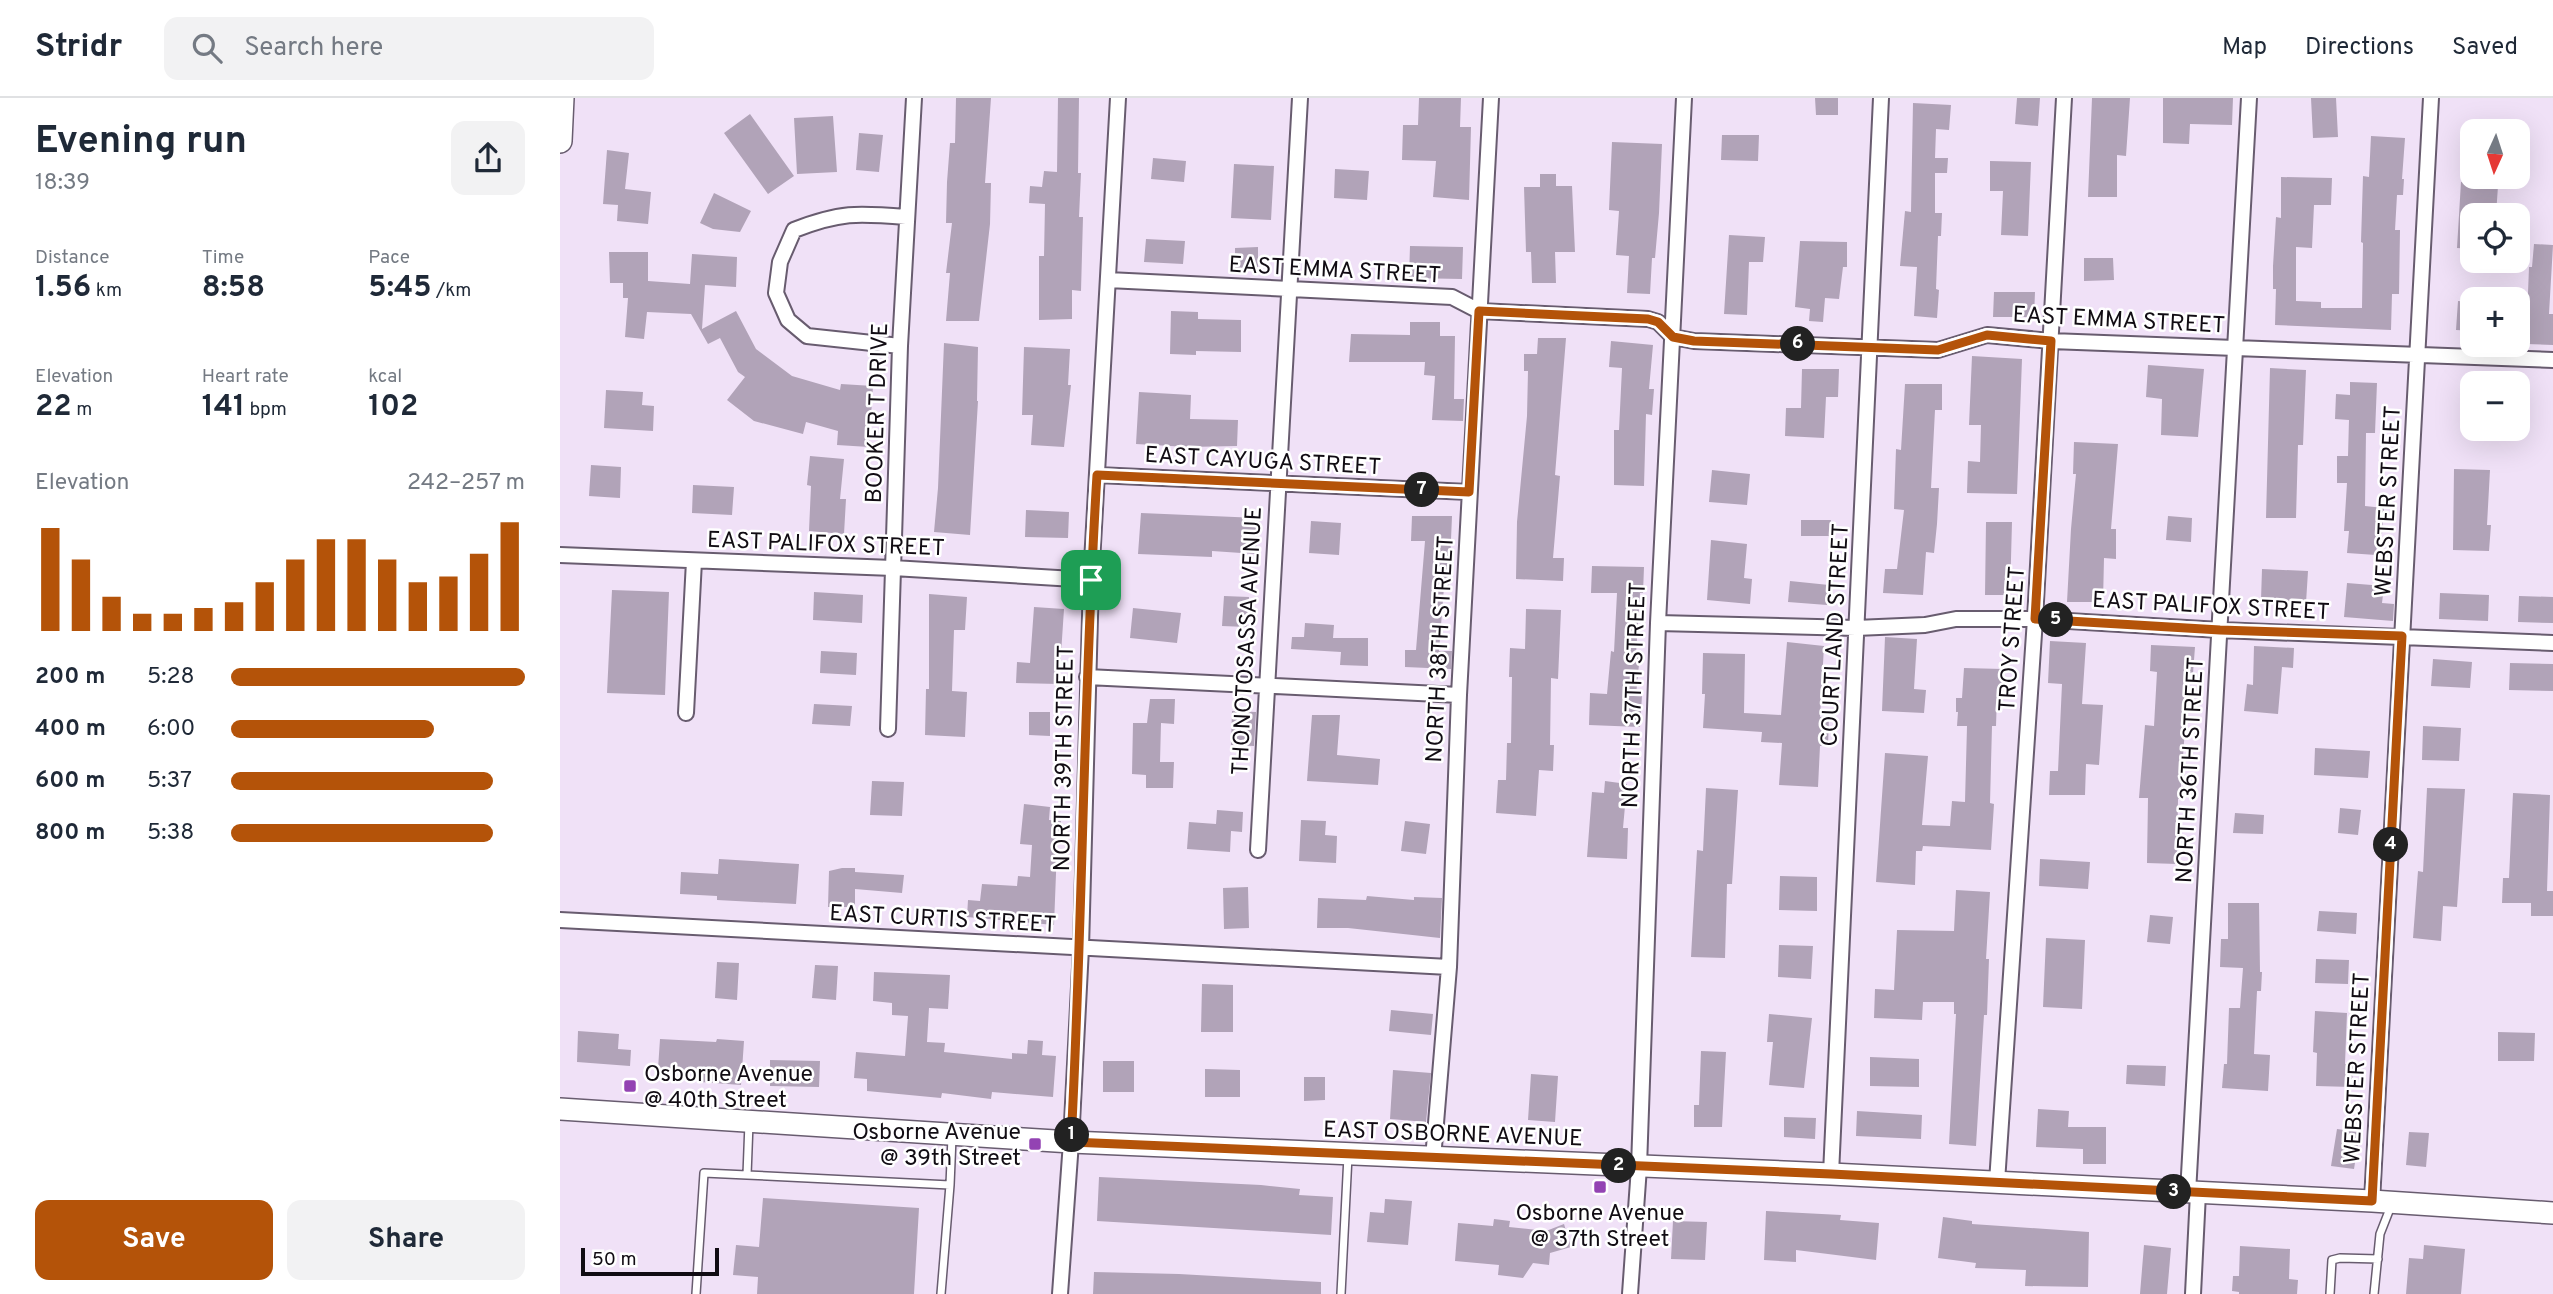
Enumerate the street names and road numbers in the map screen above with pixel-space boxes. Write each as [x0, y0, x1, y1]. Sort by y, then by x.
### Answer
street label: EAST EMMA STREET [1228, 251, 1442, 292]
street label: EAST EMMA STREET [2012, 301, 2226, 342]
street label: BOOKER T DRIVE [861, 322, 896, 504]
street label: WEBSTER STREET [2370, 405, 2409, 598]
street label: EAST CAYUGA STREET [1144, 442, 1382, 483]
street label: THONOTOSASSA AVENUE [1227, 506, 1270, 776]
street label: COURTLAND STREET [1816, 523, 1857, 748]
street label: EAST PALIFOX STREET [707, 527, 945, 564]
street label: NORTH 38TH STREET [1421, 535, 1462, 763]
street label: TROY STREET [1994, 565, 2033, 713]
street label: NORTH 37TH STREET [1617, 581, 1654, 809]
street label: EAST PALIFOX STREET [2091, 587, 2330, 628]
street label: NORTH 39TH STREET [1049, 645, 1082, 872]
street label: NORTH 36TH STREET [2171, 656, 2212, 884]
street label: EAST CURTIS STREET [828, 900, 1057, 941]
street label: WEBSTER STREET [2339, 972, 2378, 1165]
street label: EAST OSBORNE AVENUE [1323, 1116, 1583, 1155]

